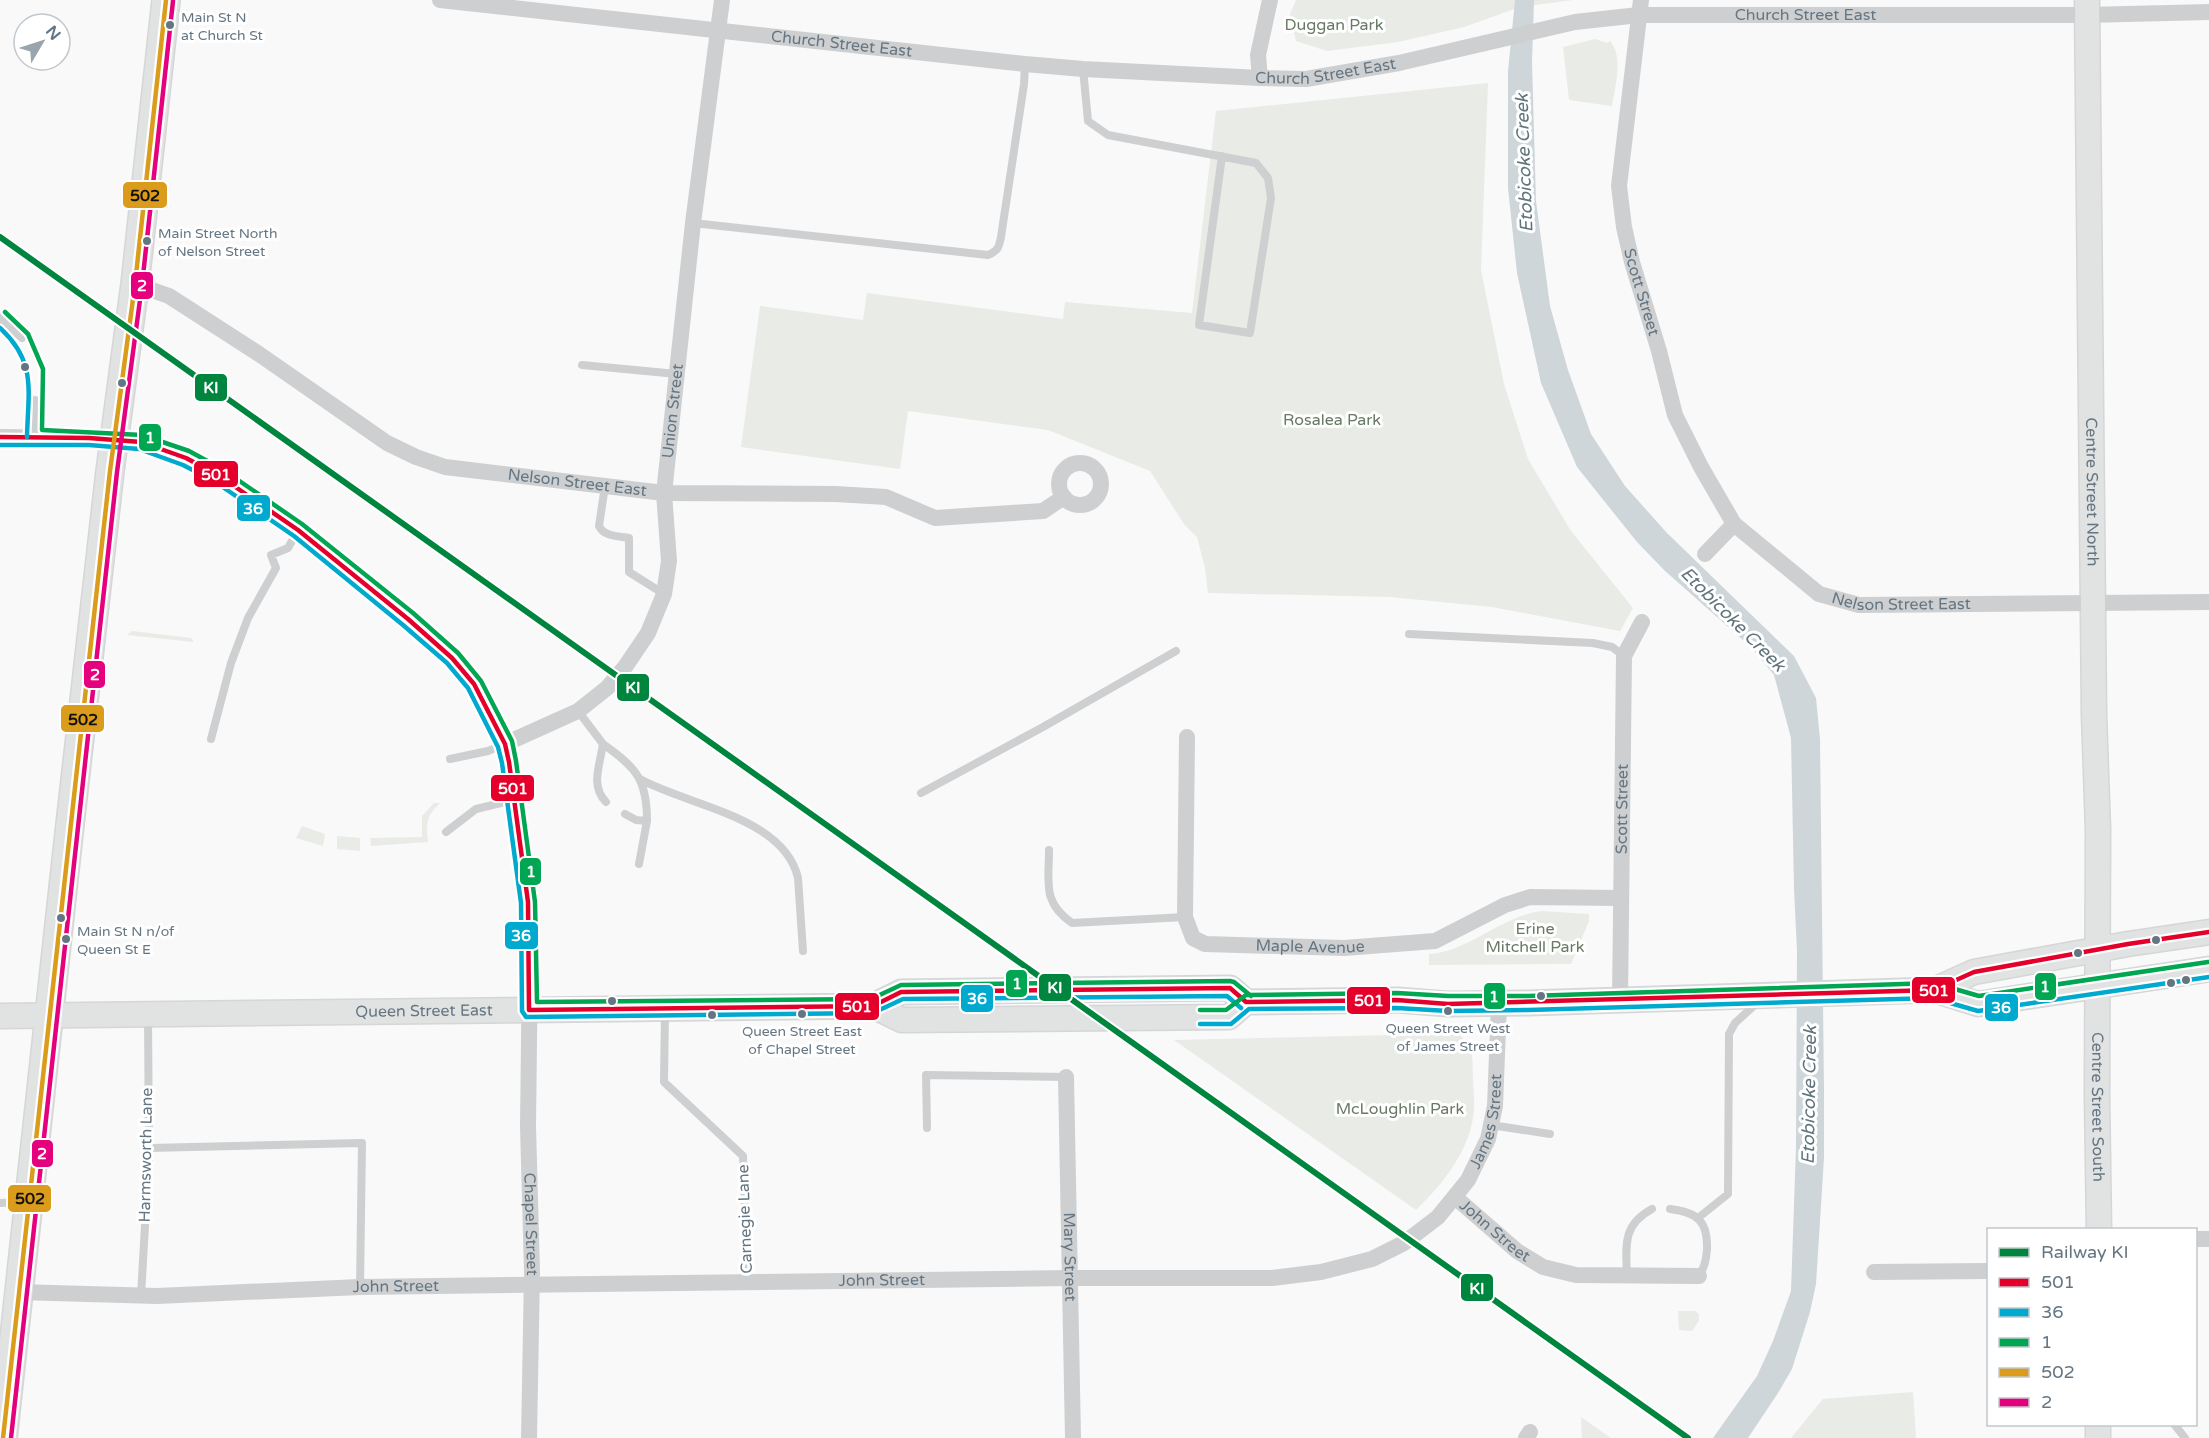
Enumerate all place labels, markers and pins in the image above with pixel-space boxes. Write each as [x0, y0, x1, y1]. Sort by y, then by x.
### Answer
place label: Main St N at Church St [181, 9, 264, 44]
marker: Main St N at Church St [164, 19, 176, 31]
place label: Main Street North of Nelson Street [158, 225, 278, 260]
marker: Main Street North of Nelson Street [141, 235, 153, 247]
unlabelled marker [19, 361, 31, 373]
unlabelled marker [116, 377, 128, 389]
unlabelled marker [55, 912, 67, 924]
place label: Main St N n/of Queen St E [77, 923, 175, 958]
marker: Main St N n/of Queen St E [60, 933, 72, 945]
unlabelled marker [2150, 934, 2162, 946]
unlabelled marker [2072, 947, 2084, 959]
unlabelled marker [2180, 974, 2192, 986]
unlabelled marker [2165, 977, 2177, 989]
unlabelled marker [1535, 990, 1547, 1002]
unlabelled marker [606, 995, 618, 1007]
marker: Queen Street West of James Street [1442, 1005, 1454, 1017]
marker: Queen Street East of Chapel Street [796, 1008, 808, 1020]
unlabelled marker [706, 1009, 718, 1021]
place label: Queen Street West of James Street [1386, 1020, 1511, 1055]
place label: Queen Street East of Chapel Street [742, 1023, 863, 1058]

